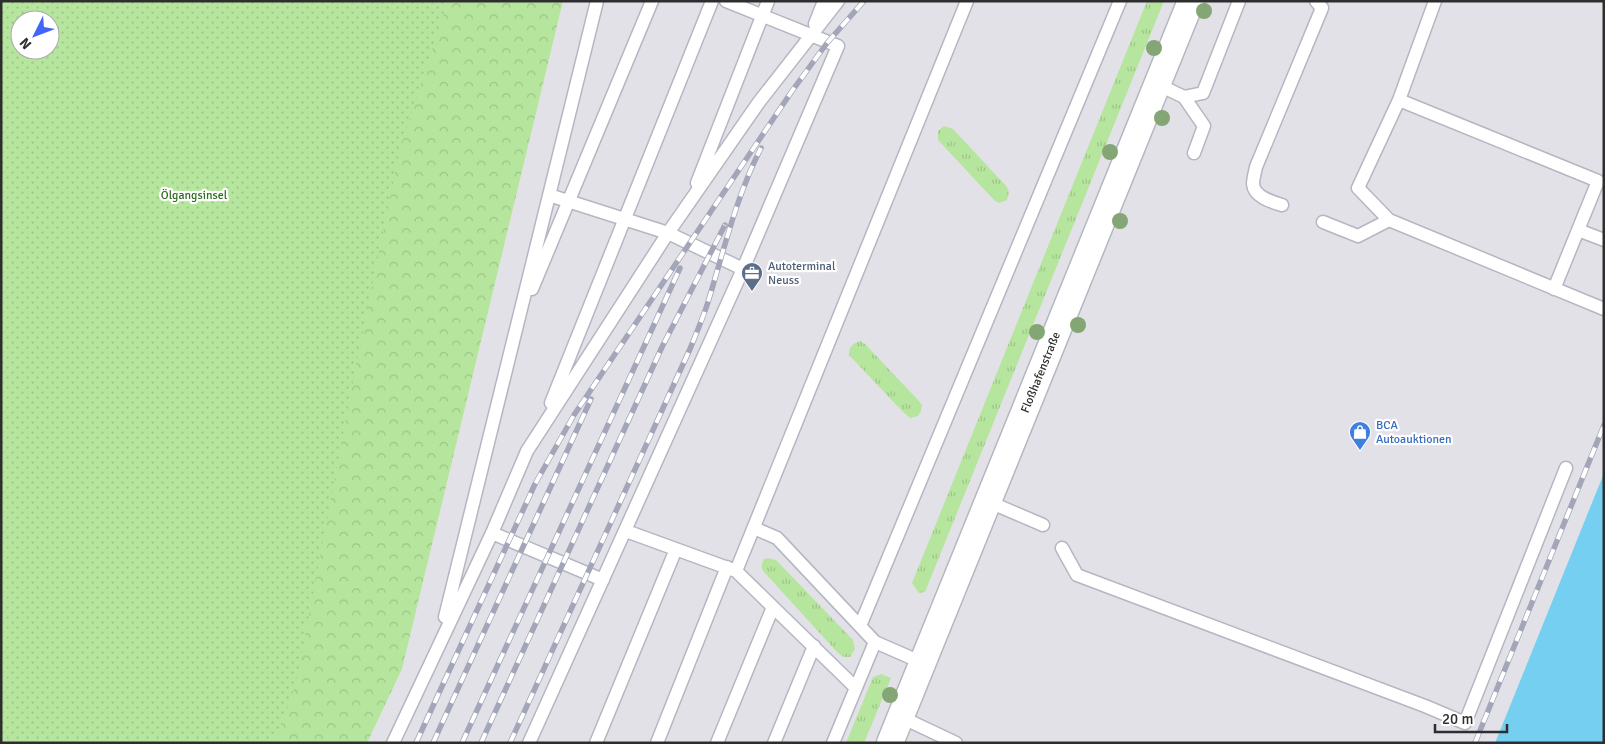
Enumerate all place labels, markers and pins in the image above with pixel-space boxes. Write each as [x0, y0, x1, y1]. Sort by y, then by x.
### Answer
place label: Autoterminal Neuss [768, 259, 836, 288]
office icon: Autoterminal Neuss [740, 261, 764, 292]
place label: BCA Autoauktionen [1376, 418, 1452, 447]
shop icon: BCA Autoauktionen [1348, 420, 1372, 451]

